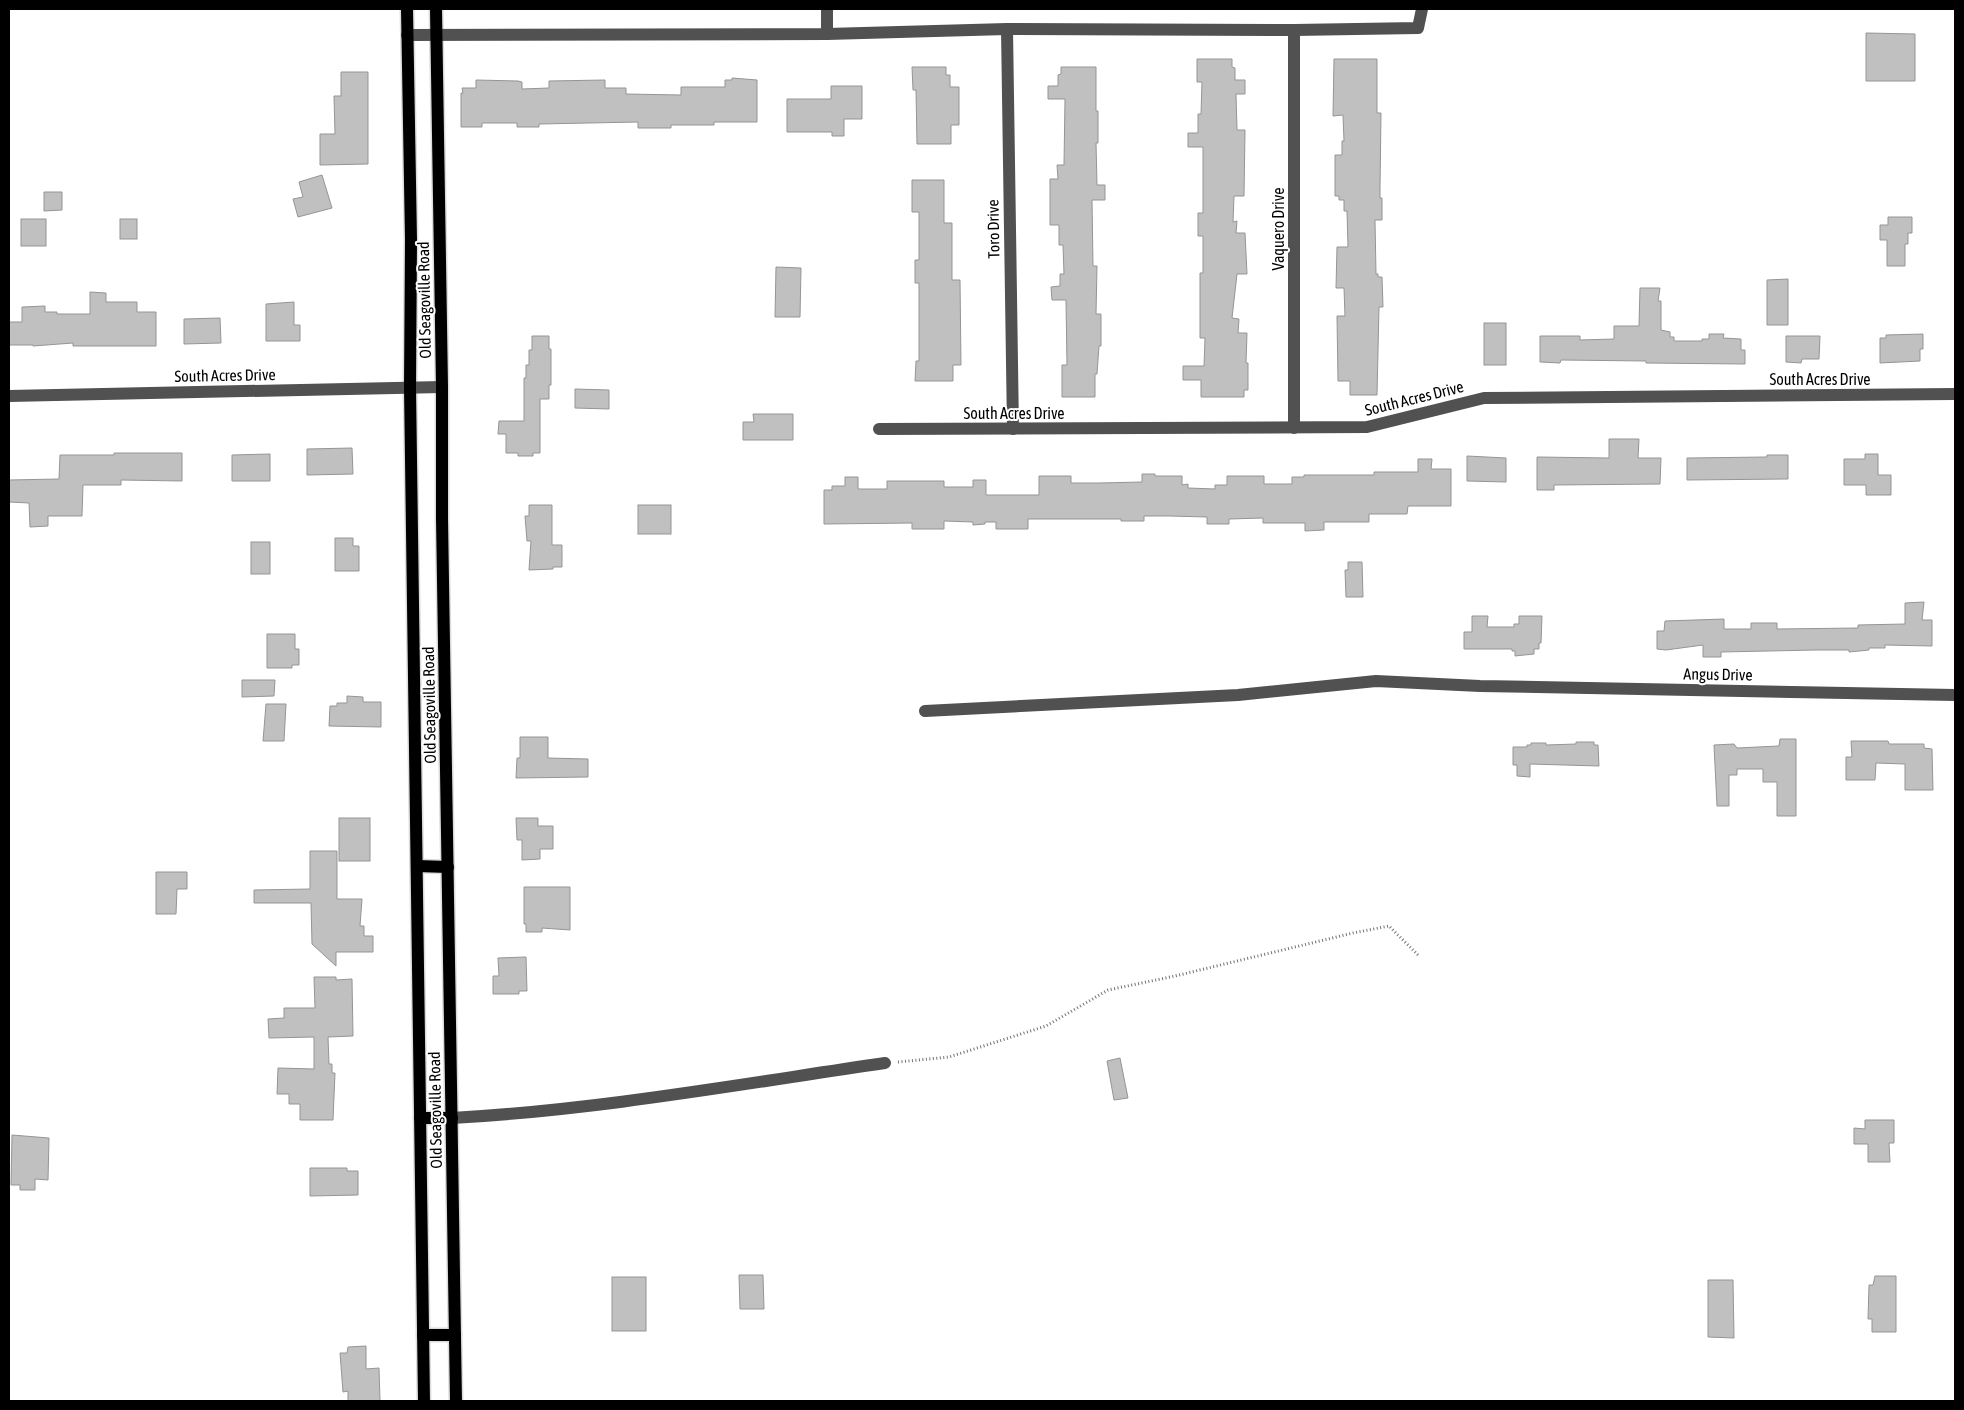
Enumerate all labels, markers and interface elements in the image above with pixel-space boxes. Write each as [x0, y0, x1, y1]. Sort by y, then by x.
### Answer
street label: Vaquero Drive [1269, 188, 1288, 270]
street label: Toro Drive [983, 199, 1003, 259]
street label: Old Seagoville Road [414, 241, 435, 359]
street label: South Acres Drive [174, 365, 276, 385]
street label: South Acres Drive [1769, 370, 1871, 388]
street label: South Acres Drive [1363, 377, 1465, 419]
street label: South Acres Drive [963, 404, 1065, 422]
street label: Old Seagoville Road [419, 646, 440, 764]
street label: Angus Drive [1683, 664, 1753, 685]
street label: Old Seagoville Road [425, 1051, 446, 1169]

